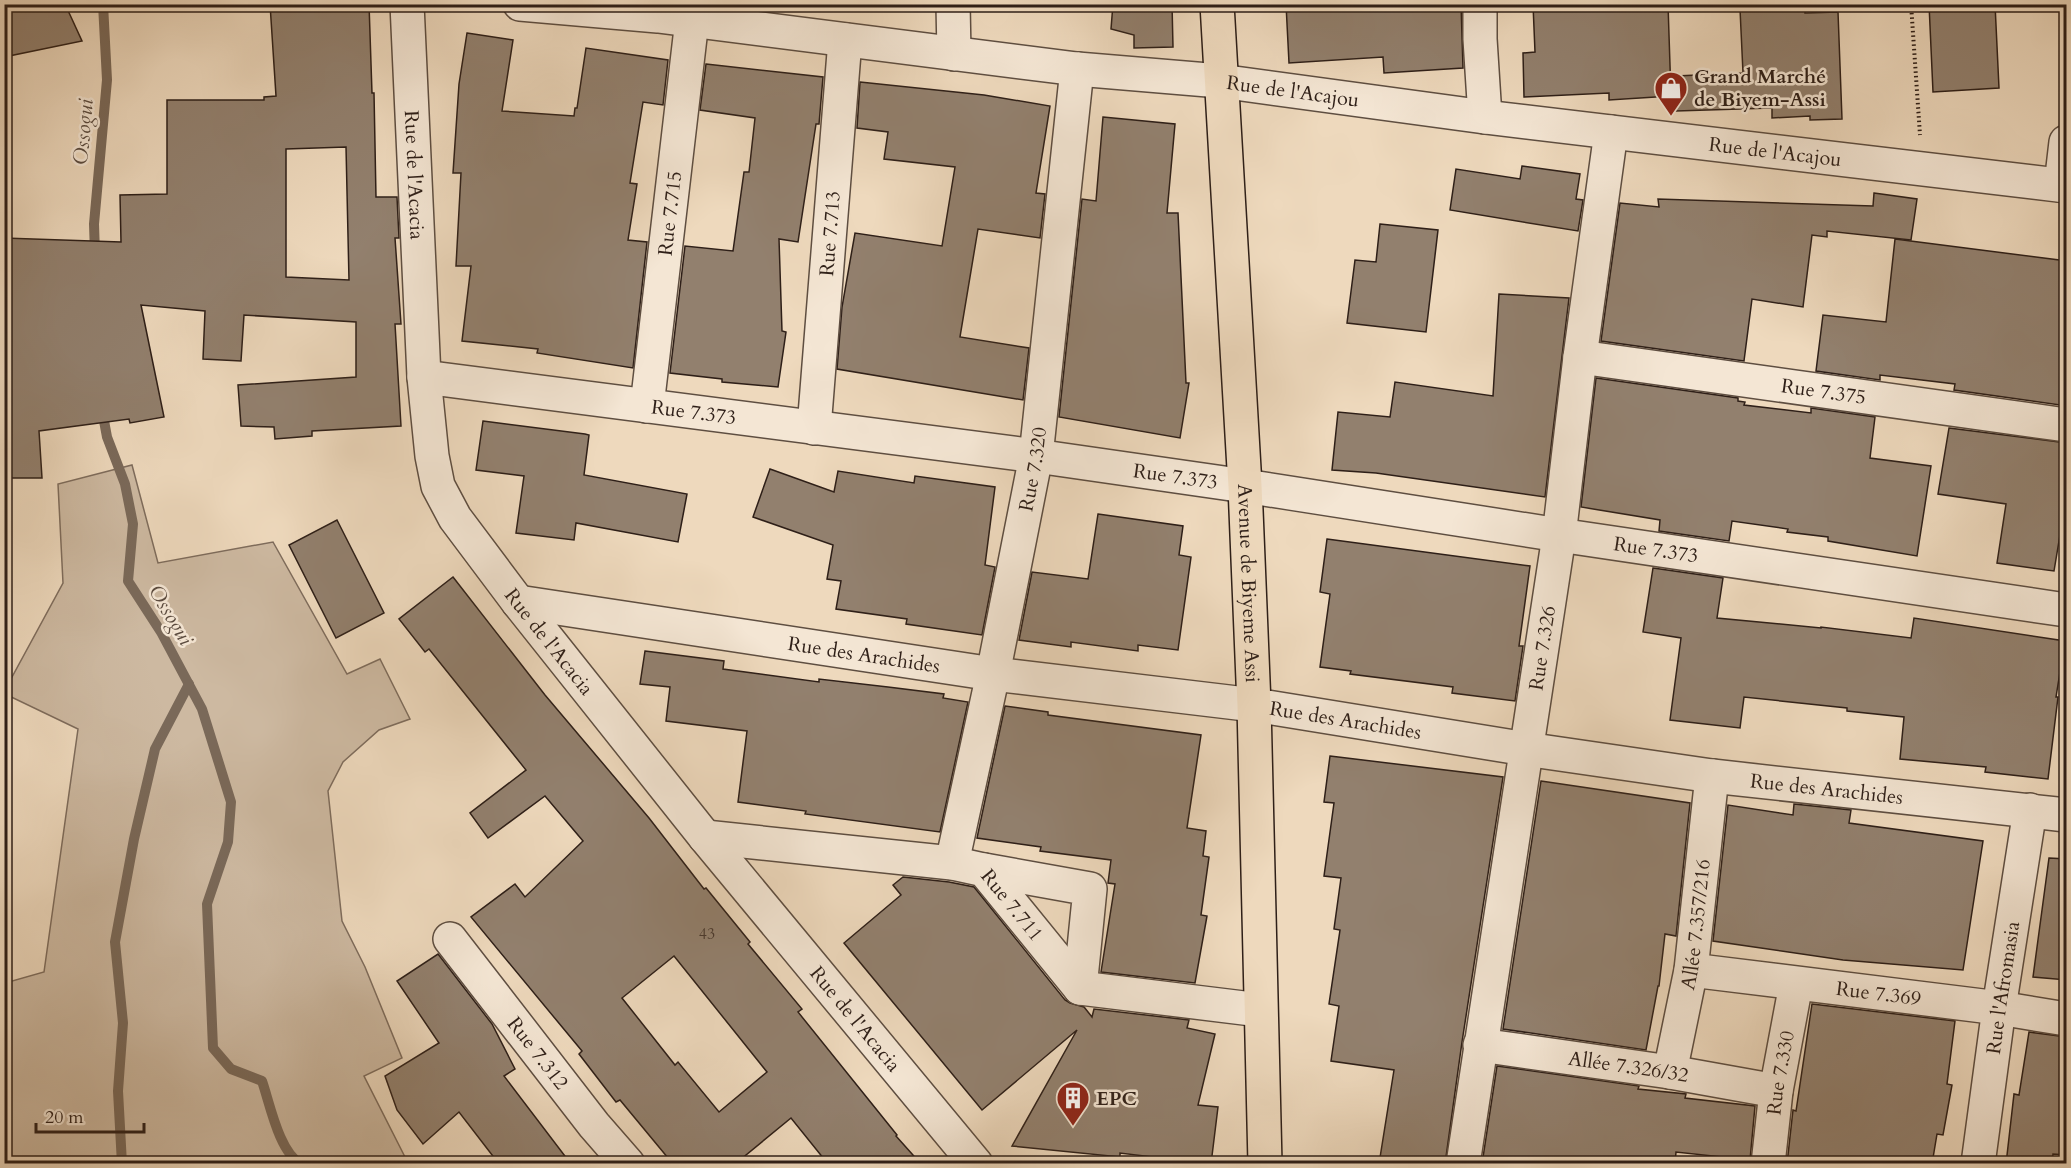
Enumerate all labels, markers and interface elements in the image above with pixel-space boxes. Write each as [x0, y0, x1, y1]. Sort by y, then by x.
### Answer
place label: Grand Marché de Biyem-Assi [1694, 63, 1826, 113]
street label: Rue de l'Acajou [1225, 69, 1361, 114]
shop icon: Grand Marché de Biyem-Assi [1653, 70, 1689, 117]
water label: Ossogui [66, 98, 101, 166]
street label: Rue de l'Acacia [398, 110, 431, 240]
street label: Rue de l'Acajou [1707, 131, 1843, 173]
street label: Rue 7.715 [652, 169, 688, 257]
street label: Rue 7.713 [813, 190, 847, 277]
street label: Rue 7.375 [1779, 372, 1868, 411]
street label: Rue 7.373 [650, 393, 738, 431]
street label: Rue 7.320 [1012, 426, 1053, 514]
street label: Rue 7.373 [1131, 457, 1220, 496]
street label: Avenue de Biyeme Assi [1231, 483, 1266, 683]
street label: Rue 7.373 [1612, 530, 1700, 569]
water label: Ossogui [141, 579, 200, 651]
street label: Rue de l'Acacia [498, 583, 600, 701]
street label: Rue 7.326 [1523, 604, 1562, 692]
street label: Rue des Arachides [786, 630, 942, 680]
street label: Rue des Arachides [1268, 695, 1423, 746]
street label: Rue des Arachides [1749, 767, 1904, 811]
street label: Allée 7.357/216 [1674, 858, 1717, 992]
street label: Rue 7.711 [975, 863, 1049, 947]
street label: Rue l'Afromasia [1980, 919, 2026, 1056]
house number: 43 [699, 923, 715, 945]
street label: Rue de l'Acacia [804, 961, 907, 1078]
street label: Rue 7.369 [1834, 975, 1923, 1012]
street label: Rue 7.312 [501, 1011, 575, 1095]
street label: Rue 7.330 [1760, 1028, 1801, 1117]
street label: Allée 7.326/32 [1567, 1045, 1691, 1089]
building icon: EPC [1055, 1080, 1091, 1127]
place label: EPC [1096, 1085, 1137, 1112]
scale bar [36, 1096, 144, 1134]
text: 20 m [45, 1105, 84, 1130]

